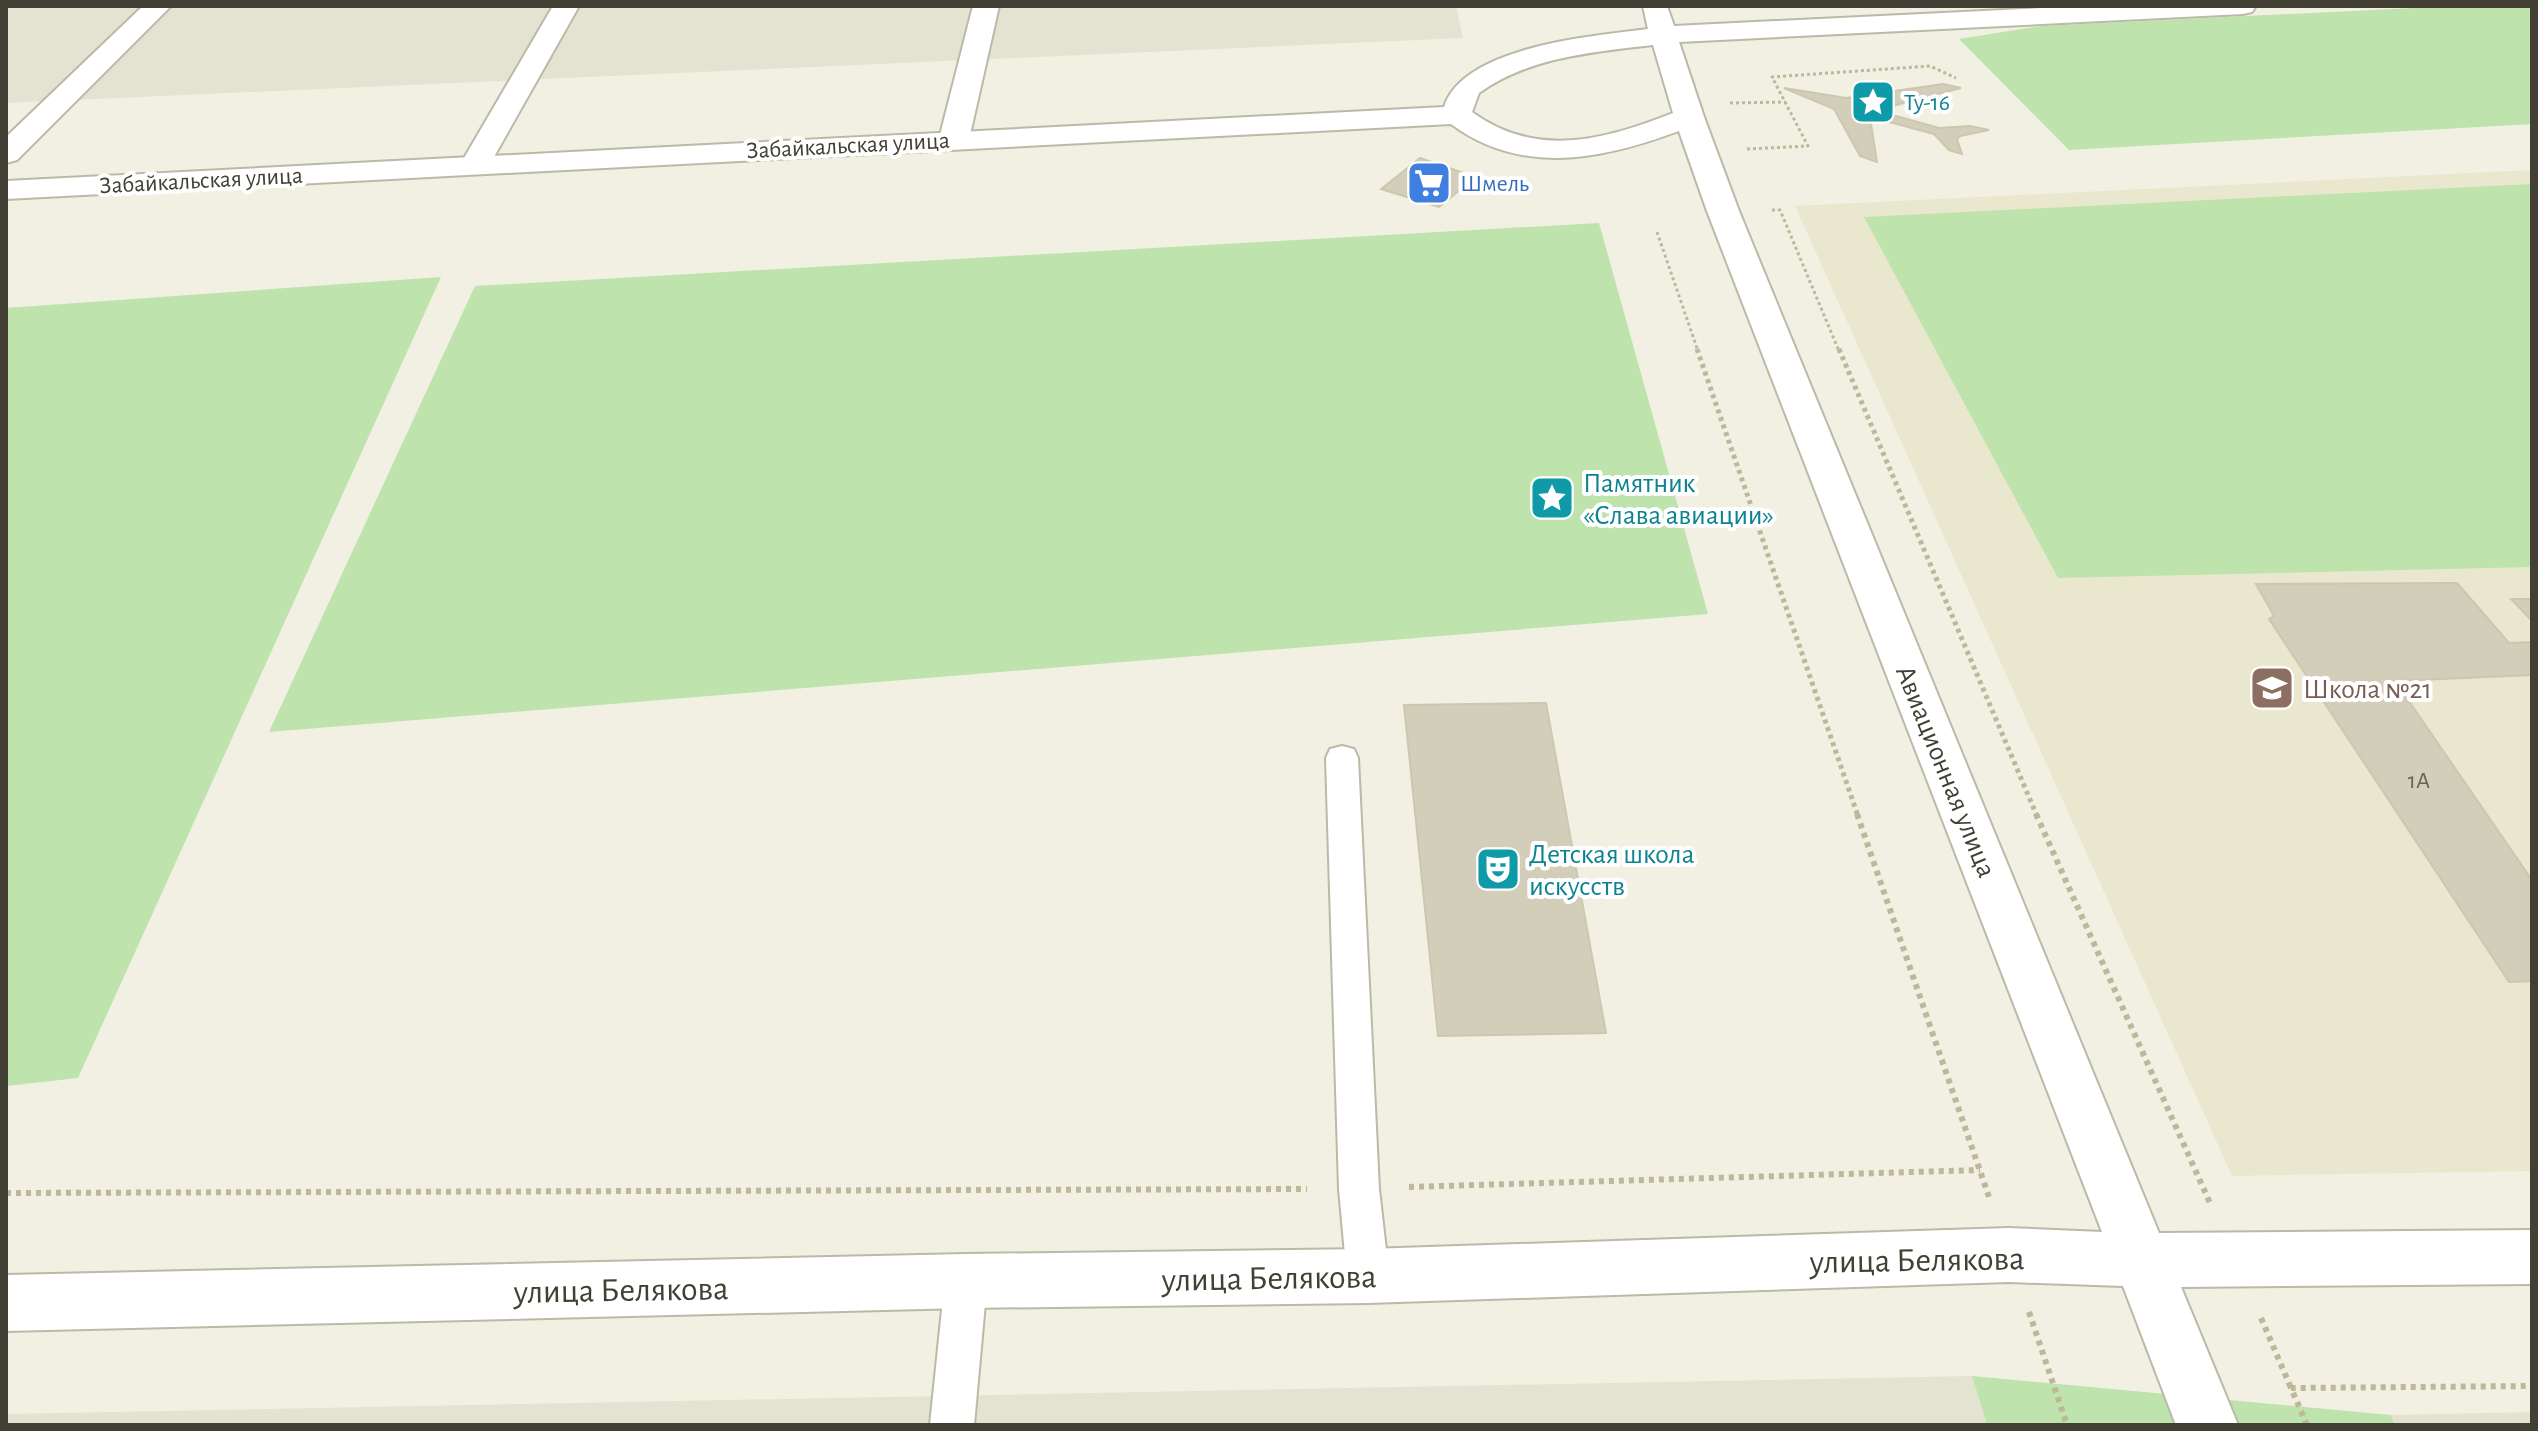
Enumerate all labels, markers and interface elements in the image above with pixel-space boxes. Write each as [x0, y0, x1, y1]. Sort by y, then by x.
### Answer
place icon: Ту-16 [1849, 78, 1897, 126]
place label: Ту-16 [1904, 91, 1950, 115]
street label: Забайкальская улица [746, 129, 950, 163]
supermarket icon: Шмель [1405, 159, 1453, 207]
street label: Забайкальская улица [99, 164, 303, 198]
place label: Шмель [1460, 172, 1529, 196]
place label: Памятник «Слава авиации» [1583, 470, 1774, 530]
place icon: Памятник «Слава авиации» [1528, 474, 1576, 522]
street label: Авиационная улица [1890, 662, 2000, 882]
school or university icon: Школа №21 [2248, 664, 2296, 712]
place label: Школа №21 [2303, 676, 2432, 704]
house number: 1А [2408, 769, 2430, 793]
place label: Детская школа искусств [1529, 841, 1695, 901]
theatre icon: Детская школа искусств [1474, 845, 1522, 893]
street label: улица Белякова [1808, 1242, 2025, 1280]
street label: улица Белякова [1160, 1260, 1377, 1298]
street label: улица Белякова [512, 1272, 729, 1310]

